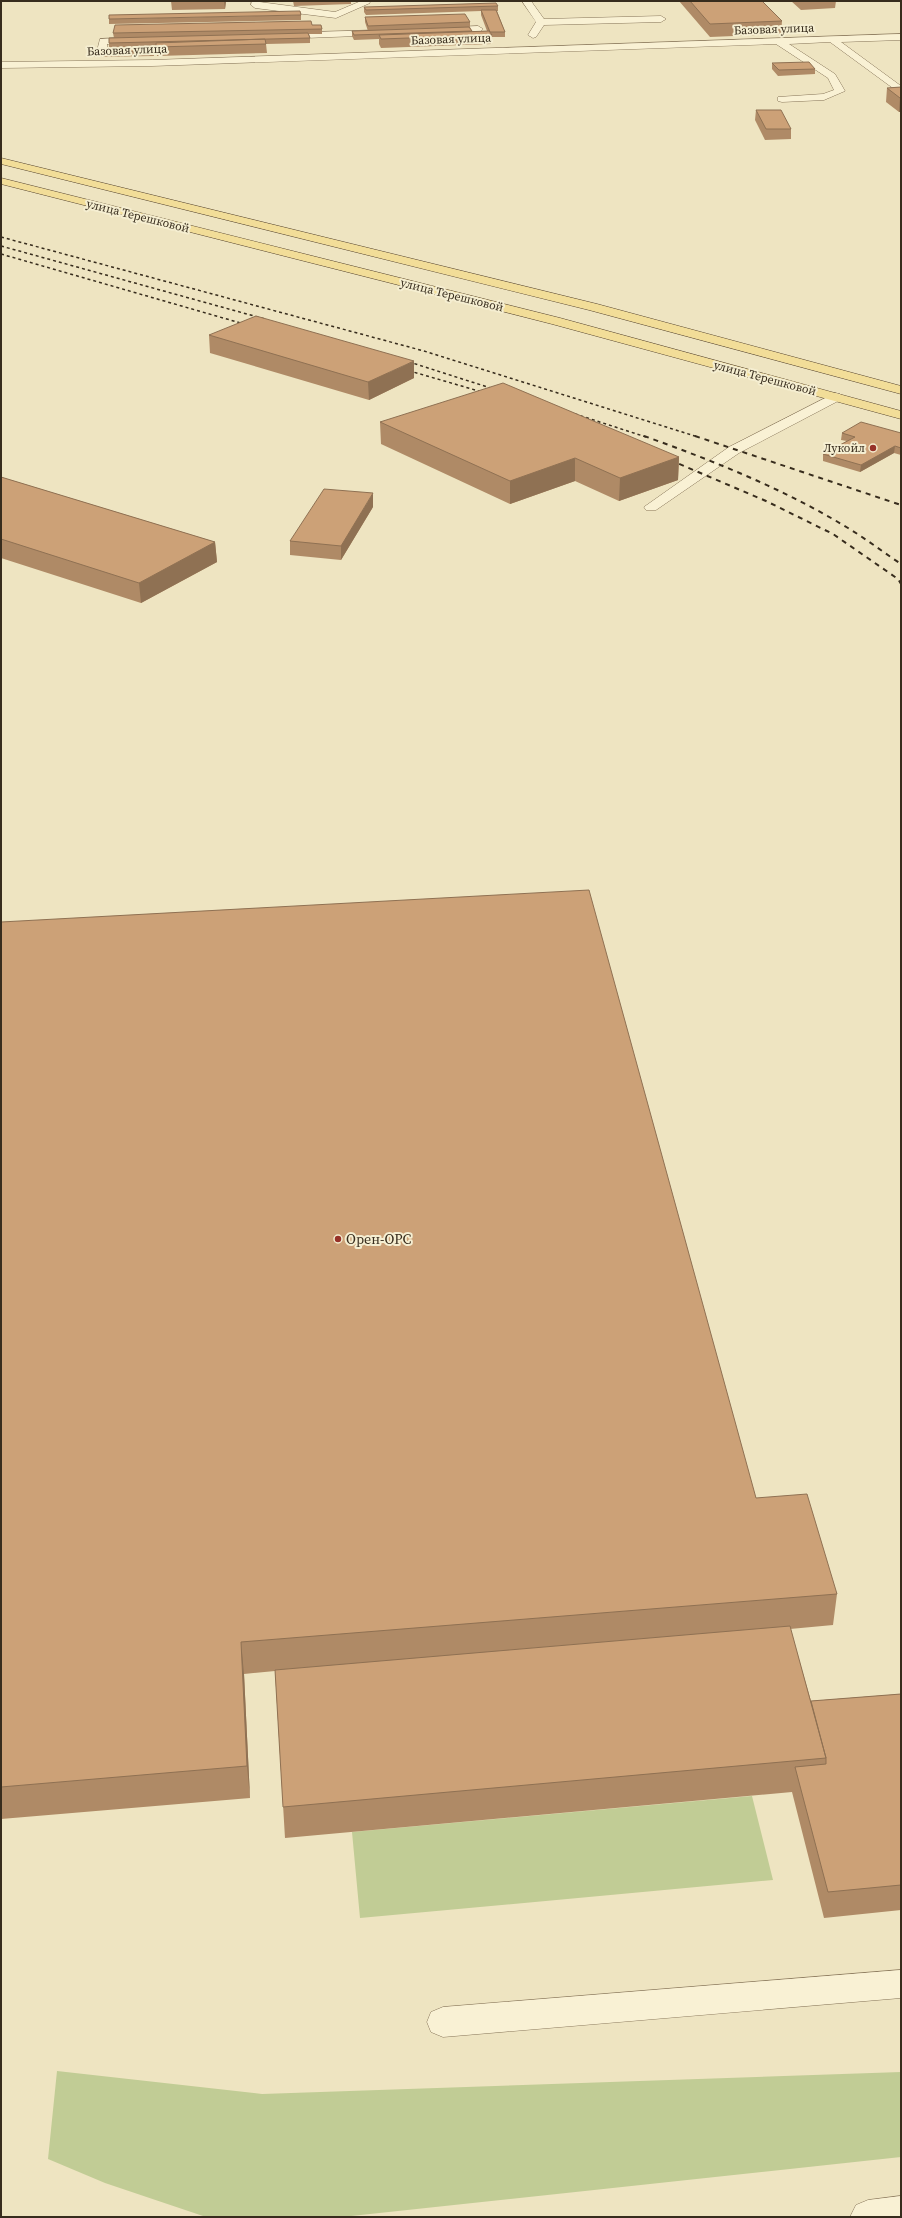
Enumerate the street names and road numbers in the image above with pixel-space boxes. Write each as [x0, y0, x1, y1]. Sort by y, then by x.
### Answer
street label: Базовая улица [733, 20, 815, 38]
street label: Базовая улица [410, 30, 492, 48]
street label: Базовая улица [86, 41, 168, 59]
street label: улица Терешковой [85, 195, 191, 237]
street label: улица Терешковой [399, 274, 505, 316]
street label: улица Терешковой [712, 357, 818, 399]

